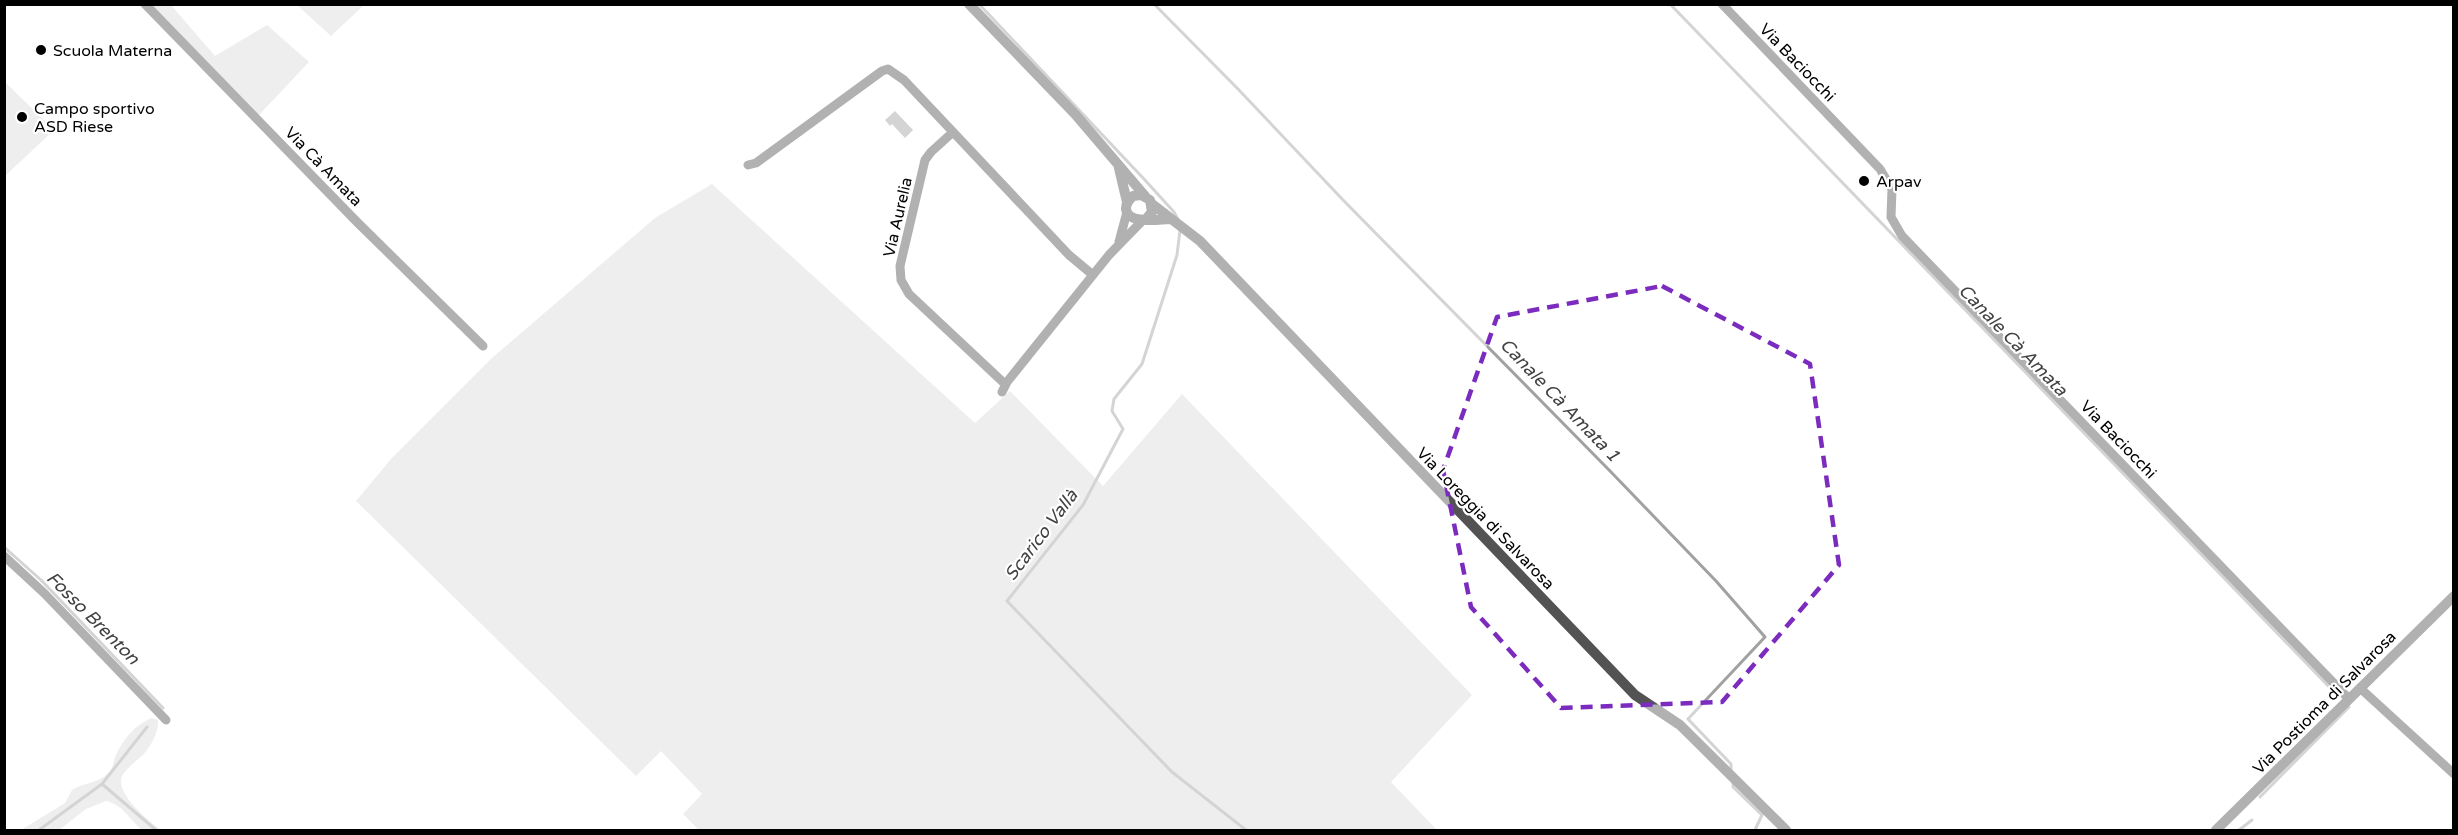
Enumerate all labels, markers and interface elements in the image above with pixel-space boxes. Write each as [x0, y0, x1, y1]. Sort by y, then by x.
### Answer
street label: Via Baciocchi [1755, 19, 1840, 106]
place label: Scuola Materna [53, 41, 172, 61]
marker: Scuola Materna [34, 43, 48, 57]
place label: Campo sportivo ASD Riese [34, 99, 155, 137]
marker: Campo sportivo ASD Riese [15, 110, 29, 124]
street label: Via Cà Amata [280, 123, 366, 211]
place label: Arpav [1876, 172, 1922, 192]
marker: Arpav [1857, 174, 1871, 188]
street label: Via Aurelia [879, 175, 917, 259]
water label: Canale Cà Amata [1954, 279, 2073, 401]
water label: Canale Cà Amata 1 [1495, 334, 1625, 466]
street label: Via Baciocchi [2076, 396, 2161, 483]
street label: Via Loreggia di Salvarosa [1412, 443, 1558, 594]
water label: Scarico Vallà [1000, 485, 1083, 585]
water label: Fosso Brenton [42, 567, 145, 670]
street label: Via Postioma di Salvarosa [2249, 627, 2400, 778]

